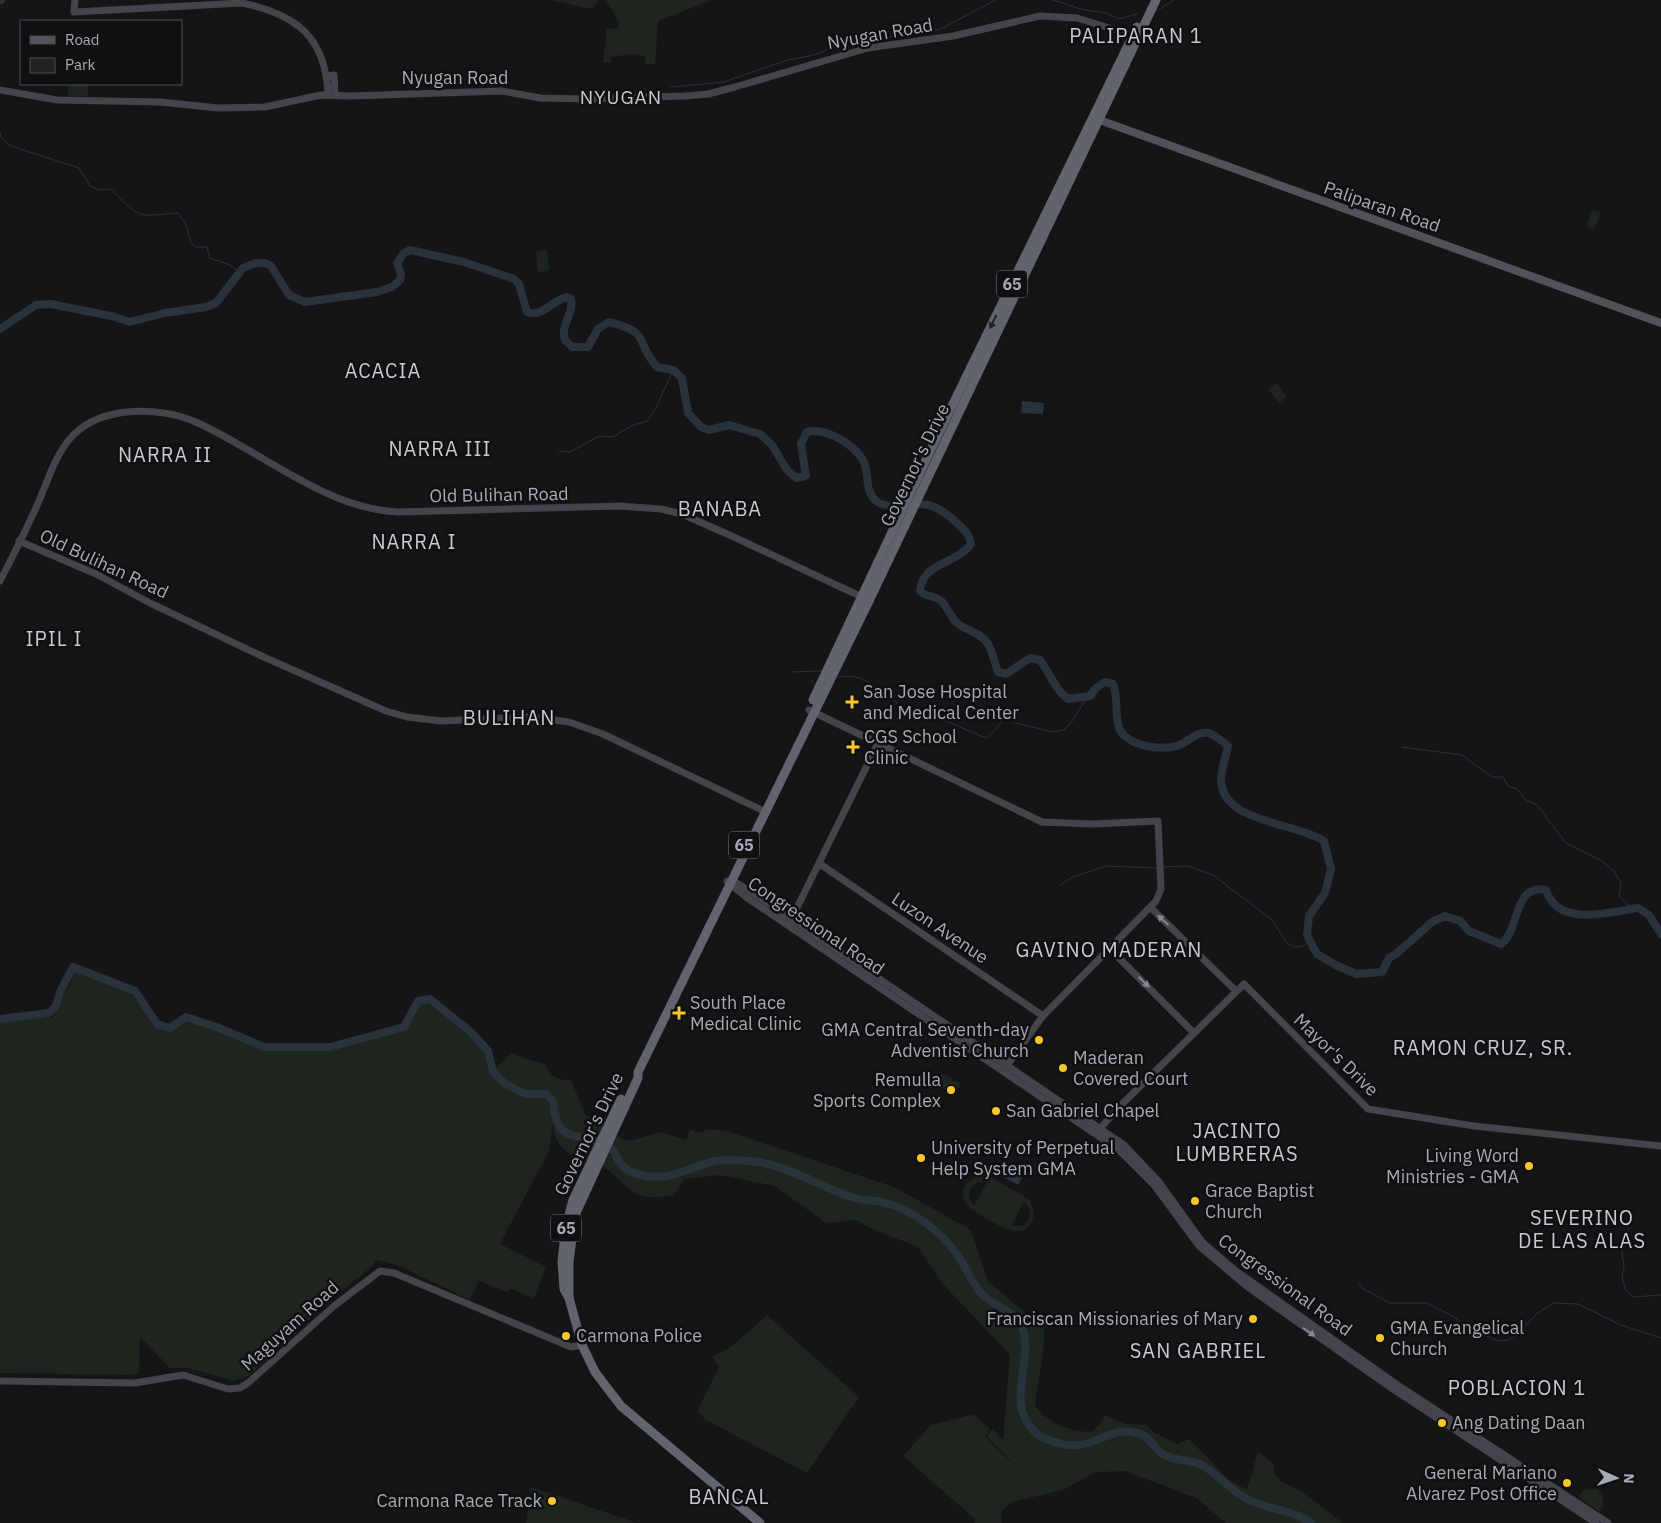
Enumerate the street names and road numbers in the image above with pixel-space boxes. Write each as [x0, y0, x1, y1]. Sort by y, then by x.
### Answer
street label: Nyugan Road [825, 13, 935, 54]
street label: Nyugan Road [402, 66, 508, 89]
street label: Paliparan Road [1321, 176, 1443, 237]
road number: 65 [997, 270, 1027, 298]
street label: Governor's Drive [875, 399, 954, 530]
street label: Old Bulihan Road [429, 482, 569, 507]
street label: Old Bulihan Road [36, 524, 172, 603]
road number: 65 [729, 832, 759, 858]
street label: Congressional Road [744, 871, 889, 980]
street label: Luzon Avenue [887, 887, 993, 968]
street label: Mayor's Drive [1289, 1008, 1384, 1101]
street label: Governor's Drive [549, 1068, 628, 1199]
road number: 65 [551, 1214, 581, 1242]
street label: Congressional Road [1214, 1228, 1357, 1341]
street label: Maguyam Road [236, 1276, 343, 1376]

